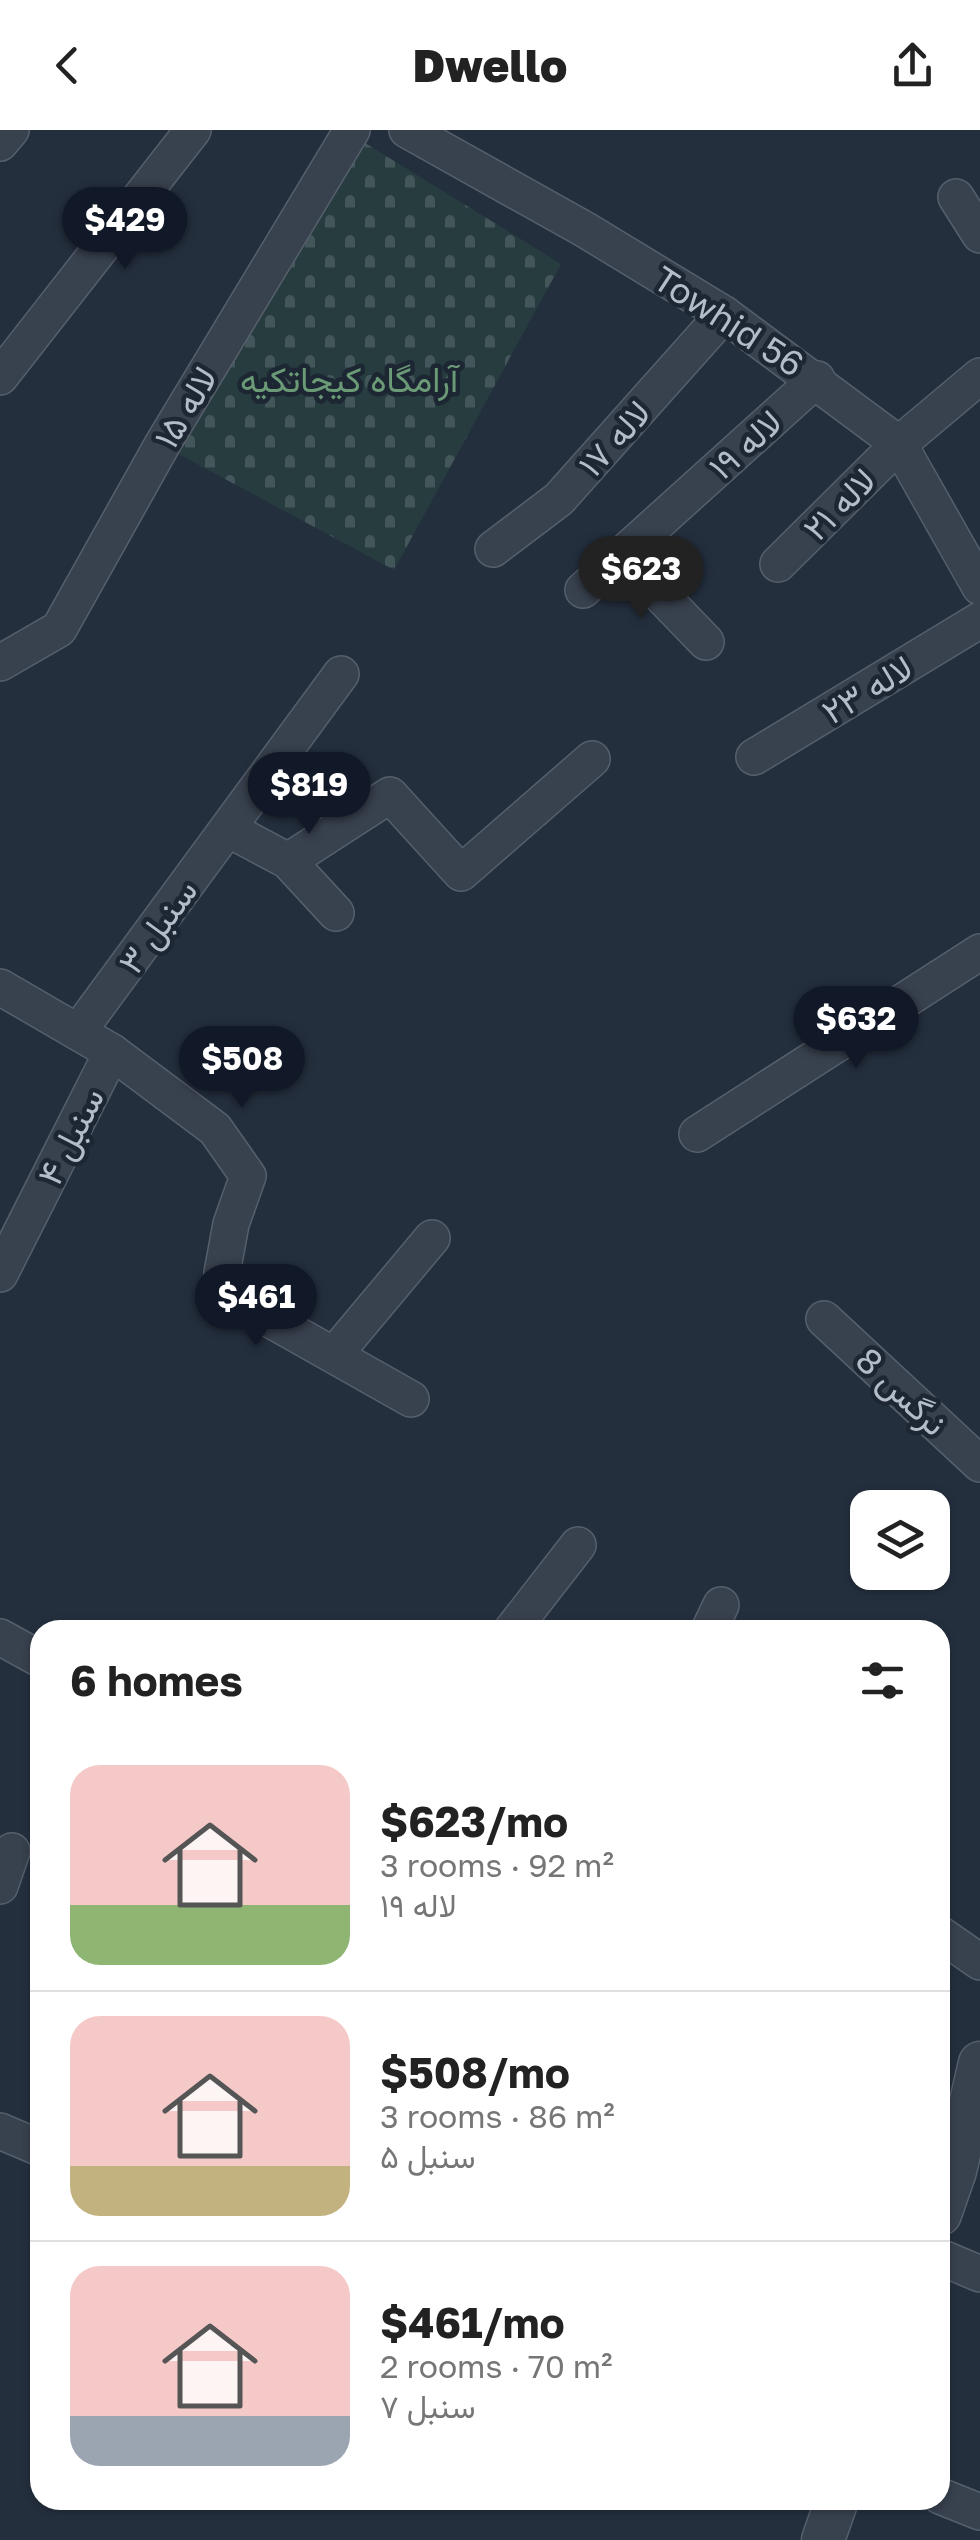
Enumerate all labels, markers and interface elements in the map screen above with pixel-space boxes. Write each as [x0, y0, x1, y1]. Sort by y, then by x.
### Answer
icon: back [40, 38, 95, 93]
text: Dwello [413, 38, 567, 92]
icon: share [885, 38, 940, 93]
pin: $429 [66, 187, 184, 272]
text: $429 [84, 200, 166, 238]
street label: Towhid 56 [646, 257, 812, 385]
park label: آرامگاه کیجاتکیه [240, 358, 461, 402]
street label: لاله ۱۵ [144, 359, 226, 455]
street label: لاله ۱۷ [569, 391, 659, 485]
street label: لاله ۱۹ [700, 400, 790, 488]
street label: لاله ۲۱ [794, 459, 884, 549]
pin: $623 [582, 536, 700, 621]
text: $623 [601, 549, 681, 587]
street label: لاله ۲۳ [814, 646, 920, 732]
pin: $819 [250, 752, 368, 837]
text: $819 [270, 765, 348, 803]
street label: سنبل ۳ [109, 870, 206, 982]
pin: $632 [797, 986, 915, 1071]
text: $632 [816, 999, 896, 1037]
pin: $508 [183, 1026, 301, 1111]
text: $508 [201, 1039, 283, 1077]
street label: سنبل ۴ [28, 1080, 113, 1192]
pin: $461 [197, 1264, 315, 1349]
text: $461 [217, 1277, 295, 1315]
street label: نرگس 8 [846, 1338, 956, 1445]
map controls [850, 1490, 950, 1590]
button: layers [850, 1490, 950, 1590]
icon: filters [855, 1653, 910, 1708]
text: 6 homes [70, 1655, 243, 1705]
text: $623/mo [380, 1796, 568, 1846]
icon: home [150, 1805, 270, 1925]
text: 3 rooms · 92 m² [380, 1846, 614, 1884]
text: لاله ۱۹ [380, 1886, 457, 1924]
text: $508/mo [380, 2047, 570, 2097]
icon: home [150, 2056, 270, 2176]
text: 3 rooms · 86 m² [380, 2097, 615, 2135]
text: سنبل ۵ [380, 2137, 475, 2175]
text: $461/mo [380, 2297, 565, 2347]
icon: home [150, 2306, 270, 2426]
text: 2 rooms · 70 m² [380, 2347, 613, 2385]
text: سنبل ۷ [380, 2387, 475, 2425]

